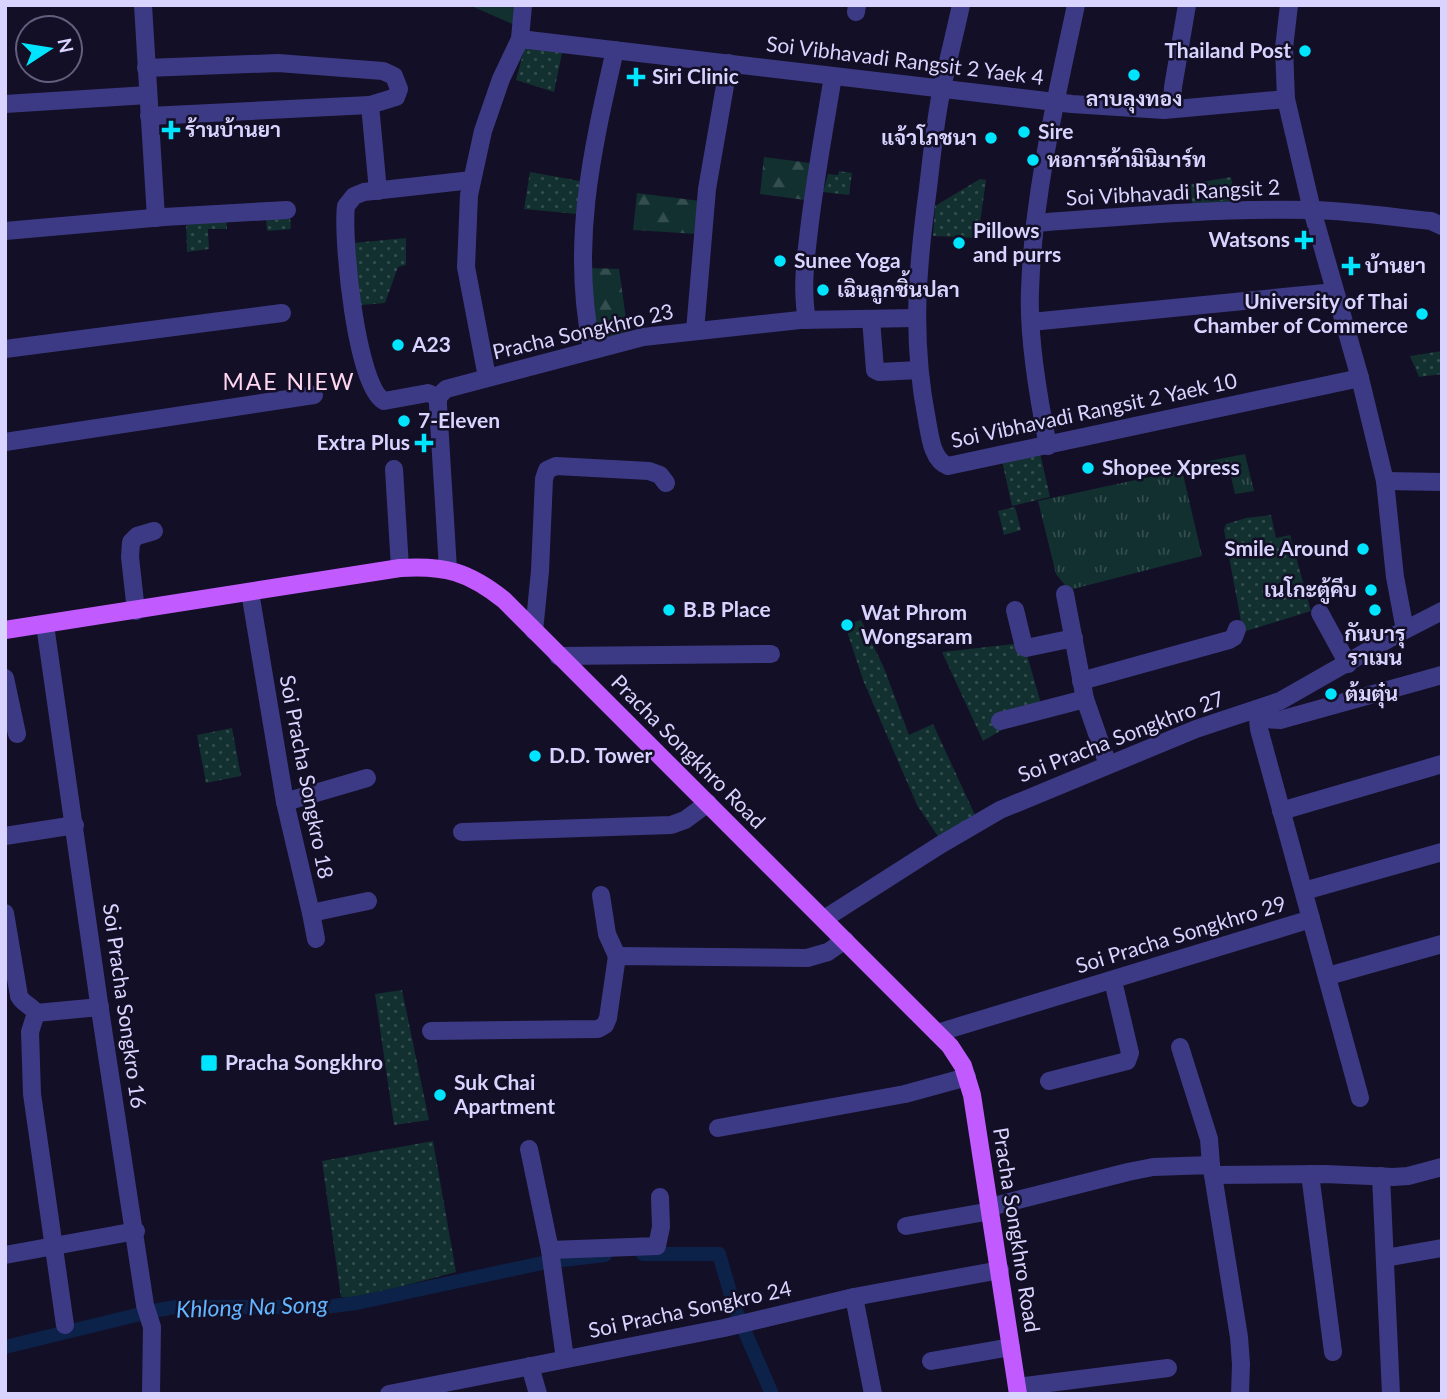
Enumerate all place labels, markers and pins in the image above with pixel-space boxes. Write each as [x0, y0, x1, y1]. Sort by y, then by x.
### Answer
place label: Thailand Post [1164, 37, 1291, 62]
marker: Thailand Post [1297, 43, 1313, 59]
place label: Siri Clinic [652, 63, 739, 88]
marker: Siri Clinic [626, 67, 646, 87]
marker: ลาบลุงทอง [1126, 67, 1142, 83]
place label: ลาบลุงทอง [1086, 85, 1182, 114]
place label: ร้านบ้านยา [185, 116, 281, 141]
place label: Sire [1038, 118, 1074, 143]
marker: ร้านบ้านยา [163, 122, 179, 138]
place label: แจ้วโภชนา [881, 124, 977, 149]
marker: Sire [1016, 124, 1032, 140]
marker: แจ้วโภชนา [983, 130, 999, 146]
place label: หอการค้ามินิมาร์ท [1047, 146, 1206, 171]
marker: หอการค้ามินิมาร์ท [1025, 152, 1041, 168]
place label: Pillows and purrs [973, 217, 1061, 266]
place label: Watsons [1209, 226, 1290, 251]
marker: Watsons [1296, 232, 1312, 248]
marker: Pillows and purrs [951, 235, 967, 251]
place label: Sunee Yoga [794, 247, 901, 272]
place label: บ้านยา [1365, 252, 1426, 277]
marker: Sunee Yoga [772, 253, 788, 269]
marker: บ้านยา [1343, 258, 1359, 274]
place label: เฉินลูกชิ้นปลา [837, 270, 960, 304]
marker: เฉินลูกชิ้นปลา [815, 282, 831, 298]
place label: University of Thai Chamber of Commerce [1194, 288, 1408, 337]
marker: University of Thai Chamber of Commerce [1414, 306, 1430, 322]
place label: A23 [411, 331, 451, 356]
marker: A23 [390, 337, 406, 353]
place label: 7-Eleven [418, 407, 500, 432]
marker: 7-Eleven [396, 413, 412, 429]
place label: Extra Plus [316, 429, 410, 454]
marker: Extra Plus [416, 435, 432, 451]
place label: Shopee Xpress [1102, 454, 1240, 479]
marker: Shopee Xpress [1080, 460, 1096, 476]
place label: Smile Around [1224, 535, 1349, 560]
marker: Smile Around [1355, 541, 1371, 557]
place label: เนโกะตู้คีบ [1264, 576, 1357, 604]
marker: เนโกะตู้คีบ [1363, 582, 1379, 598]
place label: B.B Place [683, 596, 771, 621]
place label: Wat Phrom Wongsaram [861, 599, 973, 648]
marker: B.B Place [661, 602, 677, 618]
marker: กันบารุ ราเมน [1367, 602, 1383, 618]
marker: Wat Phrom Wongsaram [839, 617, 855, 633]
place label: กันบารุ ราเมน [1344, 620, 1406, 669]
place label: ต้มตุ๋น [1345, 680, 1398, 709]
marker: ต้มตุ๋น [1323, 686, 1339, 702]
place label: D.D. Tower [549, 742, 652, 767]
marker: D.D. Tower [527, 748, 543, 764]
place label: Pracha Songkhro [225, 1049, 383, 1074]
marker: Pracha Songkhro [199, 1053, 219, 1073]
place label: Suk Chai Apartment [453, 1069, 555, 1118]
marker: Suk Chai Apartment [432, 1087, 448, 1103]

